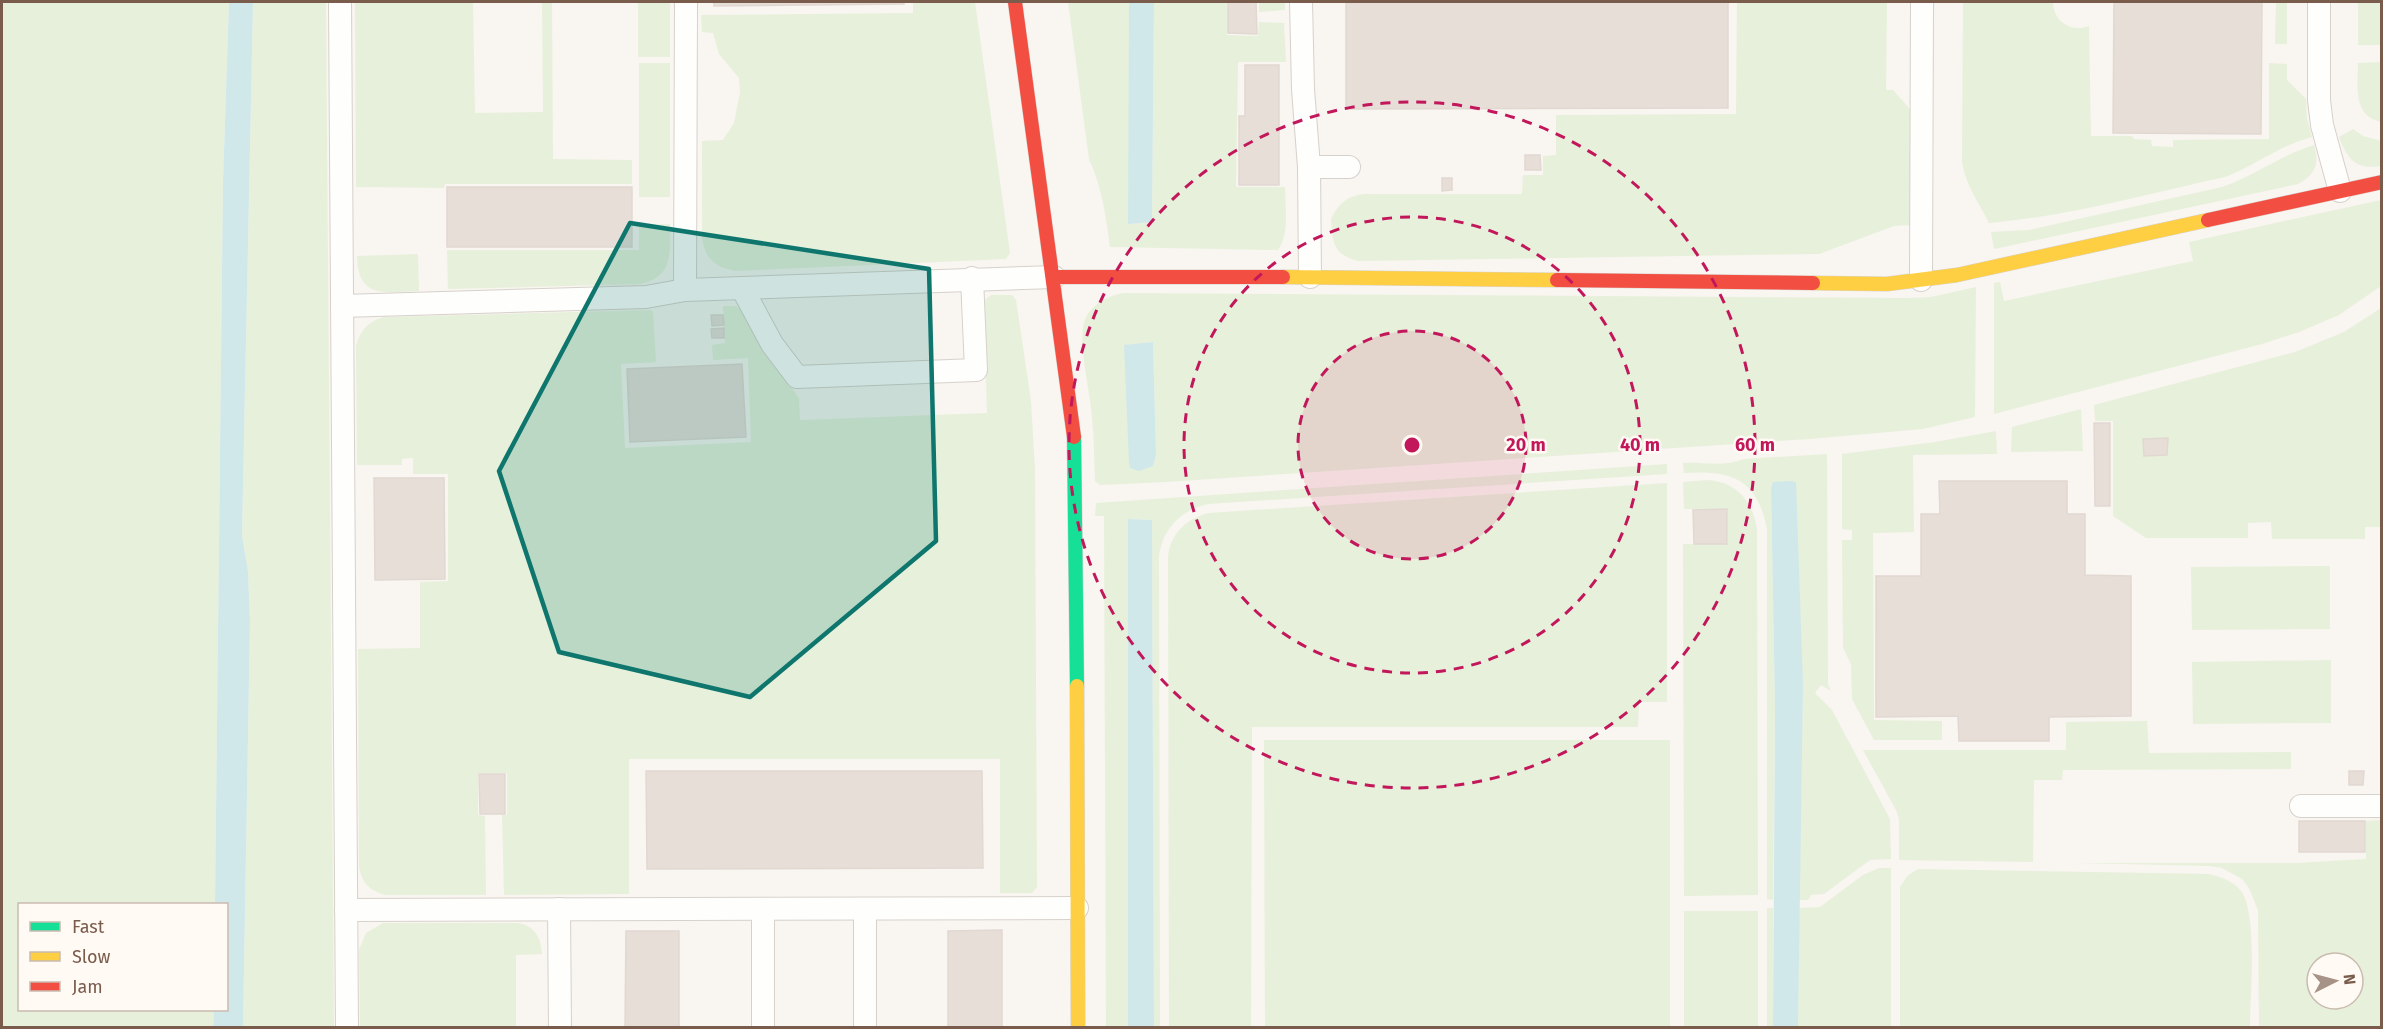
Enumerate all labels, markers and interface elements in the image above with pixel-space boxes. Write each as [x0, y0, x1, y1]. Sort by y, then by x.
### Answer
text: 20 m [1506, 434, 1546, 456]
text: 40 m [1620, 434, 1660, 456]
text: 60 m [1735, 434, 1775, 456]
centre of rings [1402, 435, 1422, 455]
legend [18, 903, 228, 1011]
text: Fast [72, 916, 105, 938]
text: Slow [72, 946, 111, 968]
north arrow [2305, 951, 2365, 1011]
text: N [2339, 973, 2359, 986]
text: Jam [72, 976, 103, 998]

